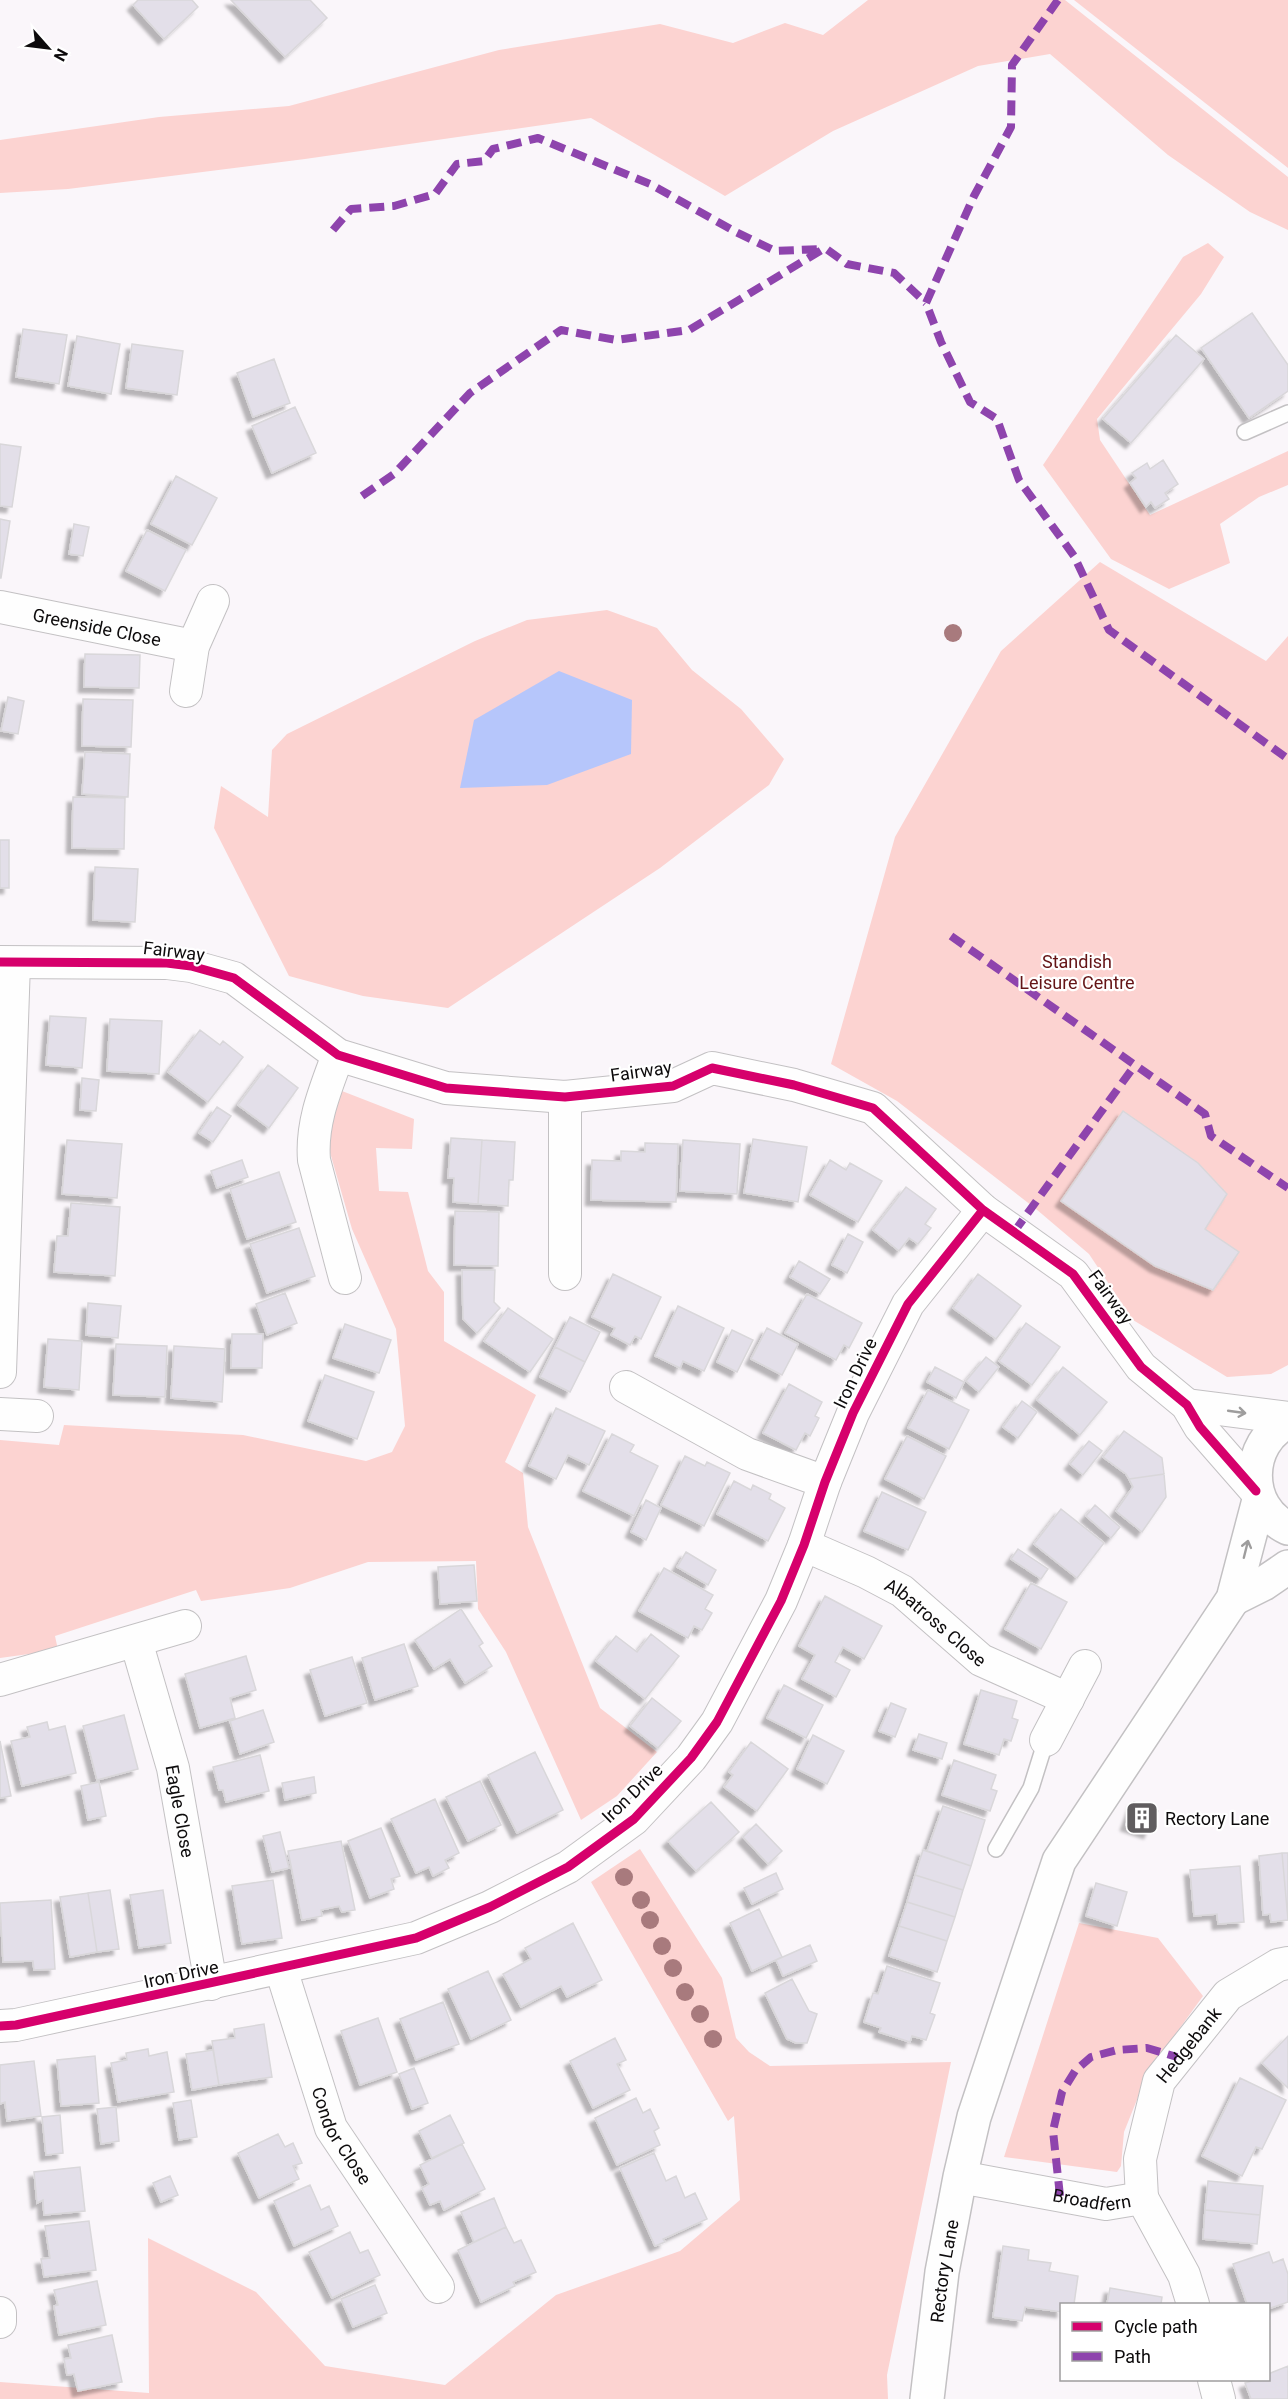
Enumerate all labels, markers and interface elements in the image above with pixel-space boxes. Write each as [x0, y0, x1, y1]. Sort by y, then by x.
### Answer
north arrow [18, 18, 78, 78]
text: N [50, 45, 72, 64]
street label: Greenside Close [31, 603, 163, 650]
street label: Fairway [142, 937, 206, 965]
park label: Standish Leisure Centre [1019, 951, 1135, 993]
street label: Fairway [609, 1056, 674, 1086]
street label: Fairway [1084, 1266, 1138, 1329]
street label: Iron Drive [829, 1334, 881, 1412]
one-way arrow [1227, 1406, 1247, 1417]
one-way arrow [1240, 1540, 1252, 1559]
street label: Albatross Close [882, 1574, 991, 1671]
street label: Iron Drive [597, 1759, 667, 1827]
street label: Eagle Close [162, 1763, 199, 1859]
building icon: Rectory Lane [1124, 1800, 1160, 1836]
place label: Rectory Lane [1165, 1808, 1269, 1829]
street label: Iron Drive [142, 1956, 220, 1992]
street label: Hedgebank [1151, 2002, 1225, 2087]
street label: Condor Close [308, 2084, 376, 2188]
street label: Broadfern [1051, 2184, 1132, 2214]
street label: Rectory Lane [926, 2218, 962, 2324]
legend [1060, 2303, 1270, 2381]
text: Cycle path [1114, 2316, 1198, 2337]
text: Path [1114, 2346, 1151, 2367]

